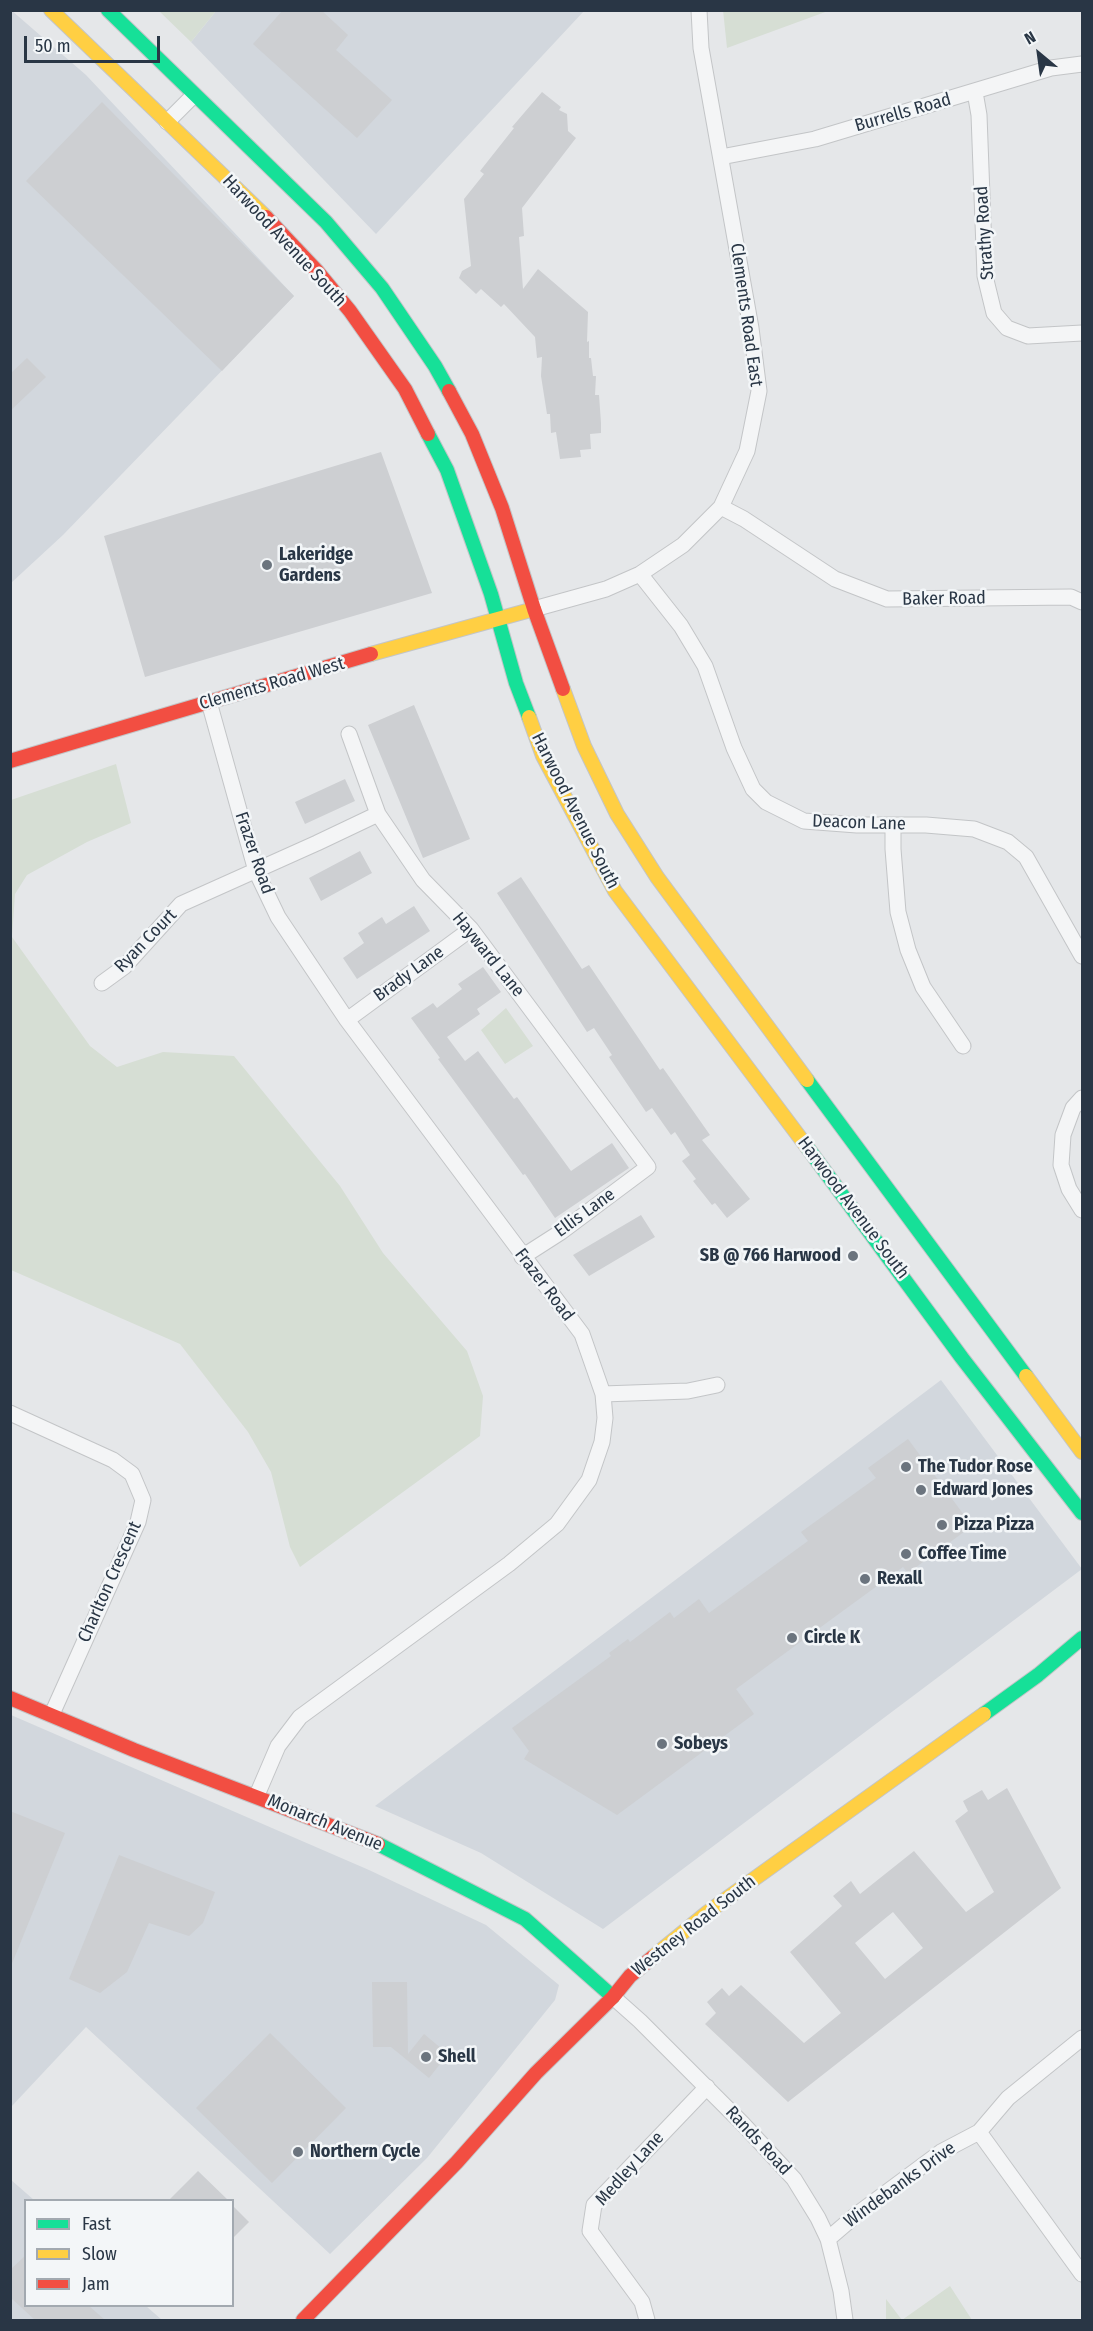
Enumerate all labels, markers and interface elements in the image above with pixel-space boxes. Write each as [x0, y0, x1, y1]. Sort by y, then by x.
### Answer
scale bar [27, 24, 164, 62]
north arrow [1009, 24, 1069, 84]
text: N [1021, 27, 1039, 48]
text: 50 m [35, 35, 71, 57]
street label: Burrells Road [852, 89, 954, 137]
street label: Harwood Avenue South [217, 171, 351, 311]
street label: Strathy Road [971, 185, 999, 281]
street label: Clements Road East [725, 242, 767, 388]
place label: Lakeridge Gardens [279, 544, 353, 586]
marker: Lakeridge Gardens [260, 558, 274, 572]
street label: Baker Road [902, 587, 986, 611]
street label: Clements Road West [197, 653, 347, 715]
street label: Harwood Avenue South [526, 729, 624, 893]
street label: Frazer Road [230, 809, 278, 897]
street label: Deacon Lane [812, 811, 906, 835]
street label: Ryan Court [110, 905, 182, 977]
street label: Hayward Lane [447, 908, 529, 1002]
street label: Brady Lane [370, 941, 448, 1007]
street label: Harwood Avenue South [793, 1133, 913, 1283]
street label: Ellis Lane [551, 1184, 619, 1242]
street label: Frazer Road [510, 1244, 578, 1326]
place label: SB @ 766 Harwood [700, 1245, 841, 1267]
marker: SB @ 766 Harwood [846, 1249, 860, 1263]
place label: The Tudor Rose [918, 1456, 1033, 1478]
marker: The Tudor Rose [899, 1460, 913, 1474]
place label: Edward Jones [933, 1479, 1033, 1501]
marker: Edward Jones [914, 1483, 928, 1497]
place label: Pizza Pizza [954, 1514, 1034, 1536]
street label: Charlton Crescent [74, 1518, 146, 1646]
marker: Pizza Pizza [935, 1518, 949, 1532]
place label: Coffee Time [918, 1543, 1007, 1565]
marker: Coffee Time [899, 1547, 913, 1561]
place label: Rexall [877, 1568, 923, 1590]
marker: Rexall [858, 1572, 872, 1586]
place label: Circle K [804, 1627, 860, 1649]
marker: Circle K [785, 1631, 799, 1645]
place label: Sobeys [674, 1733, 728, 1755]
marker: Sobeys [655, 1737, 669, 1751]
street label: Monarch Avenue [264, 1790, 386, 1856]
street label: Westney Road South [628, 1871, 760, 1981]
place label: Shell [438, 2046, 476, 2068]
marker: Shell [419, 2050, 433, 2064]
street label: Rands Road [720, 2102, 796, 2180]
street label: Medley Lane [591, 2128, 669, 2210]
street label: Windebanks Drive [840, 2137, 960, 2233]
place label: Northern Cycle [310, 2141, 420, 2163]
marker: Northern Cycle [291, 2145, 305, 2159]
legend [24, 2199, 234, 2307]
text: Fast [82, 2213, 111, 2235]
text: Slow [82, 2243, 117, 2265]
text: Jam [82, 2273, 110, 2295]

